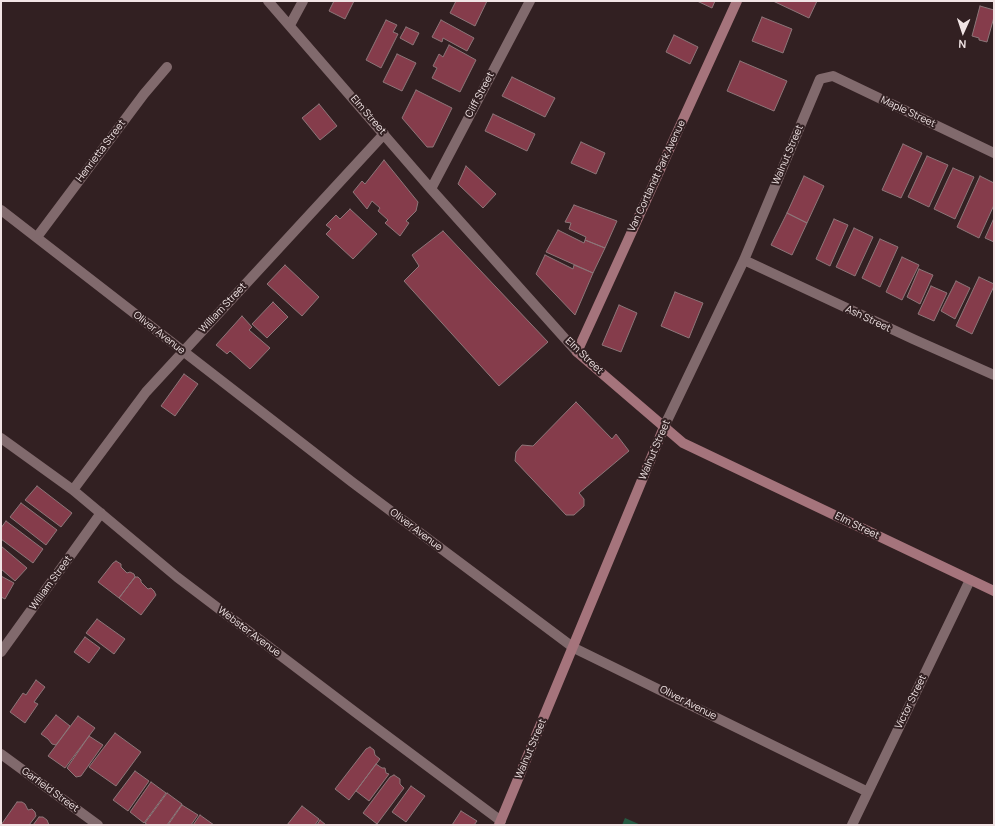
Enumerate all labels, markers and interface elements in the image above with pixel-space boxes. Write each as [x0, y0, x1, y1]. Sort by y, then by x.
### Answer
north arrow [943, 12, 983, 52]
text: N [958, 37, 967, 52]
street label: Cliff Street [463, 70, 497, 120]
street label: Elm Street [348, 93, 388, 137]
street label: Maple Street [879, 94, 937, 130]
street label: Henrietta Street [74, 118, 128, 184]
street label: Van Cortlandt Park Avenue [626, 118, 688, 234]
street label: Walnut Street [770, 123, 806, 187]
street label: William Street [197, 281, 249, 335]
street label: Ash Street [843, 303, 893, 335]
street label: Oliver Avenue [131, 309, 187, 357]
street label: Elm Street [563, 335, 605, 377]
street label: Walnut Street [637, 418, 673, 482]
street label: Oliver Avenue [387, 506, 445, 554]
street label: Elm Street [833, 510, 881, 542]
street label: William Street [27, 554, 75, 612]
street label: Webster Avenue [215, 605, 283, 659]
street label: Victor Street [893, 673, 929, 731]
street label: Oliver Avenue [657, 683, 719, 723]
street label: Walnut Street [513, 717, 549, 781]
street label: Garfield Street [19, 765, 81, 815]

